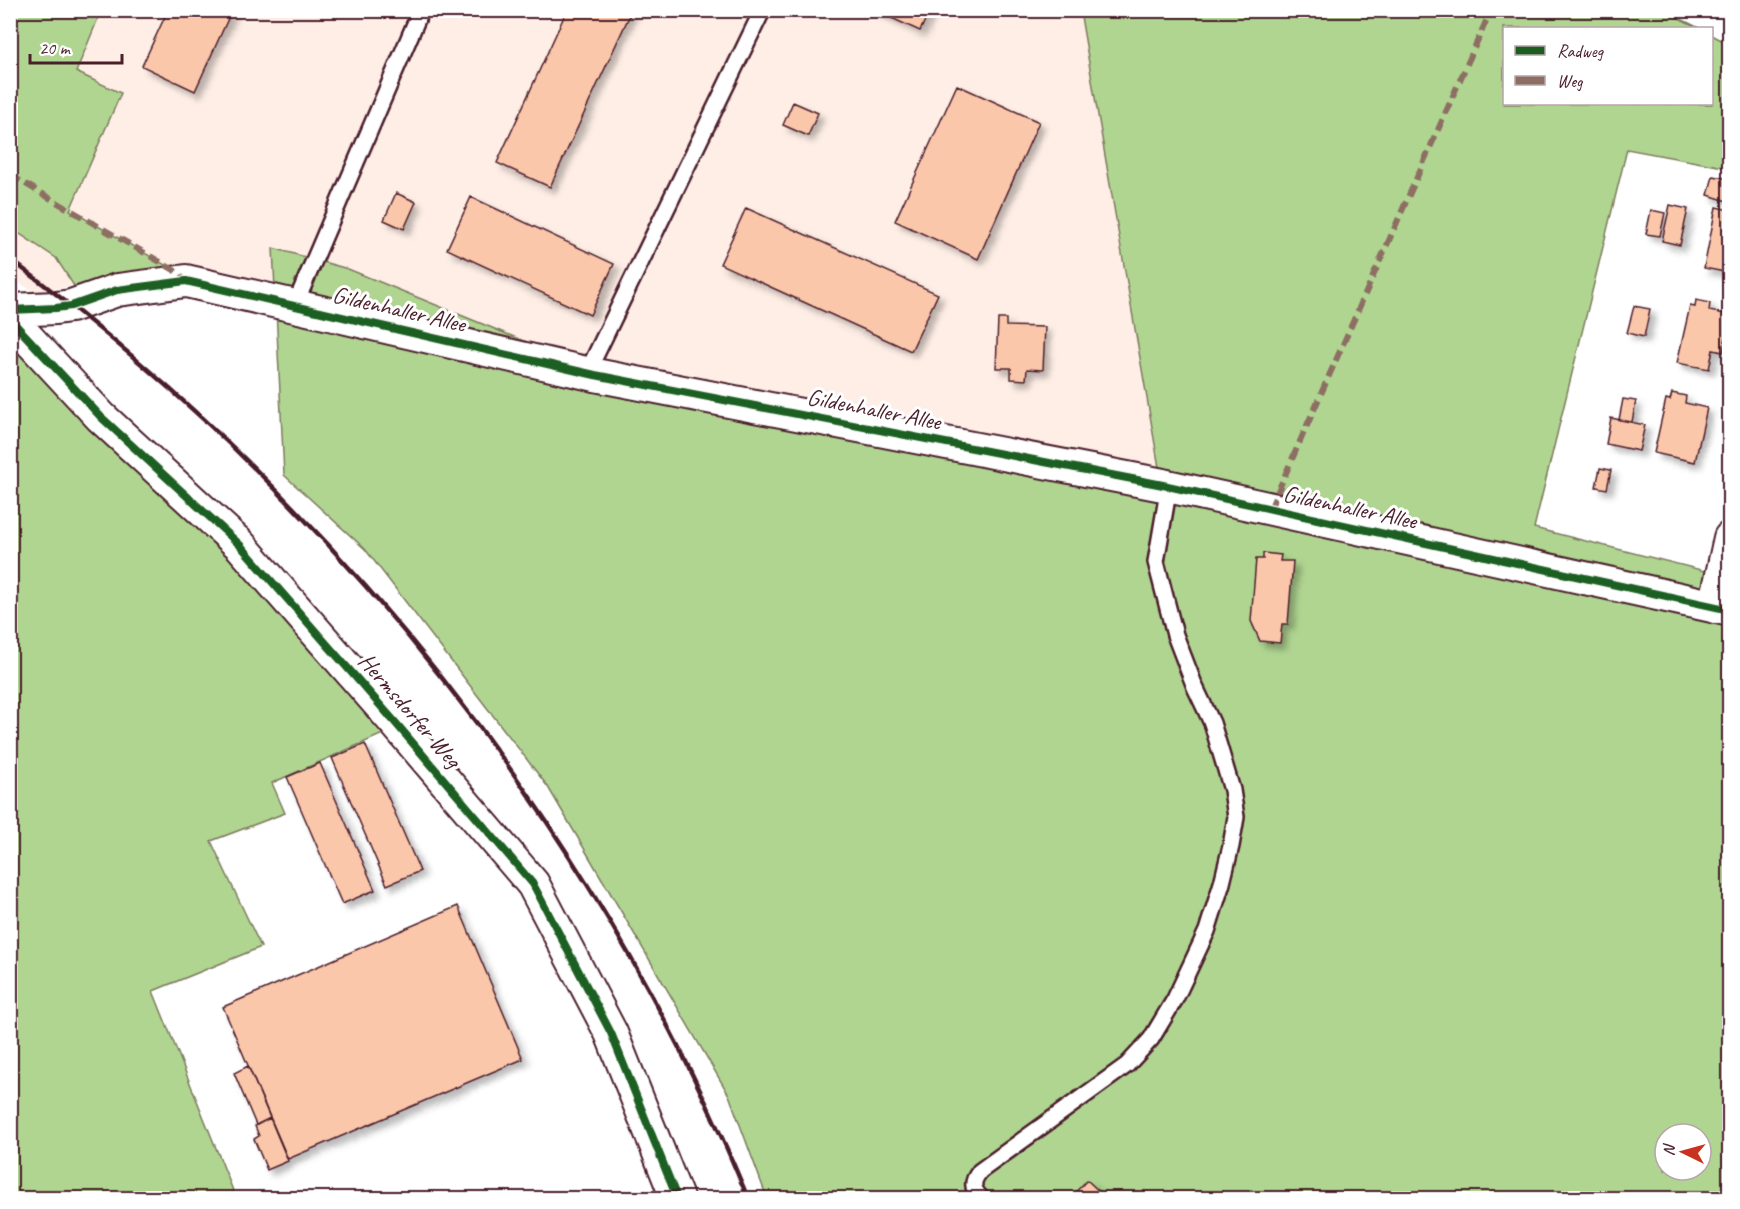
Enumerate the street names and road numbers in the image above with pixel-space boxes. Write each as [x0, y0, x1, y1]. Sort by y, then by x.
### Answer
street label: Gildenhaller Allee [330, 279, 471, 339]
street label: Gildenhaller Allee [805, 381, 946, 437]
street label: Gildenhaller Allee [1281, 478, 1422, 536]
street label: Hermsdorfer Weg [352, 646, 470, 775]

